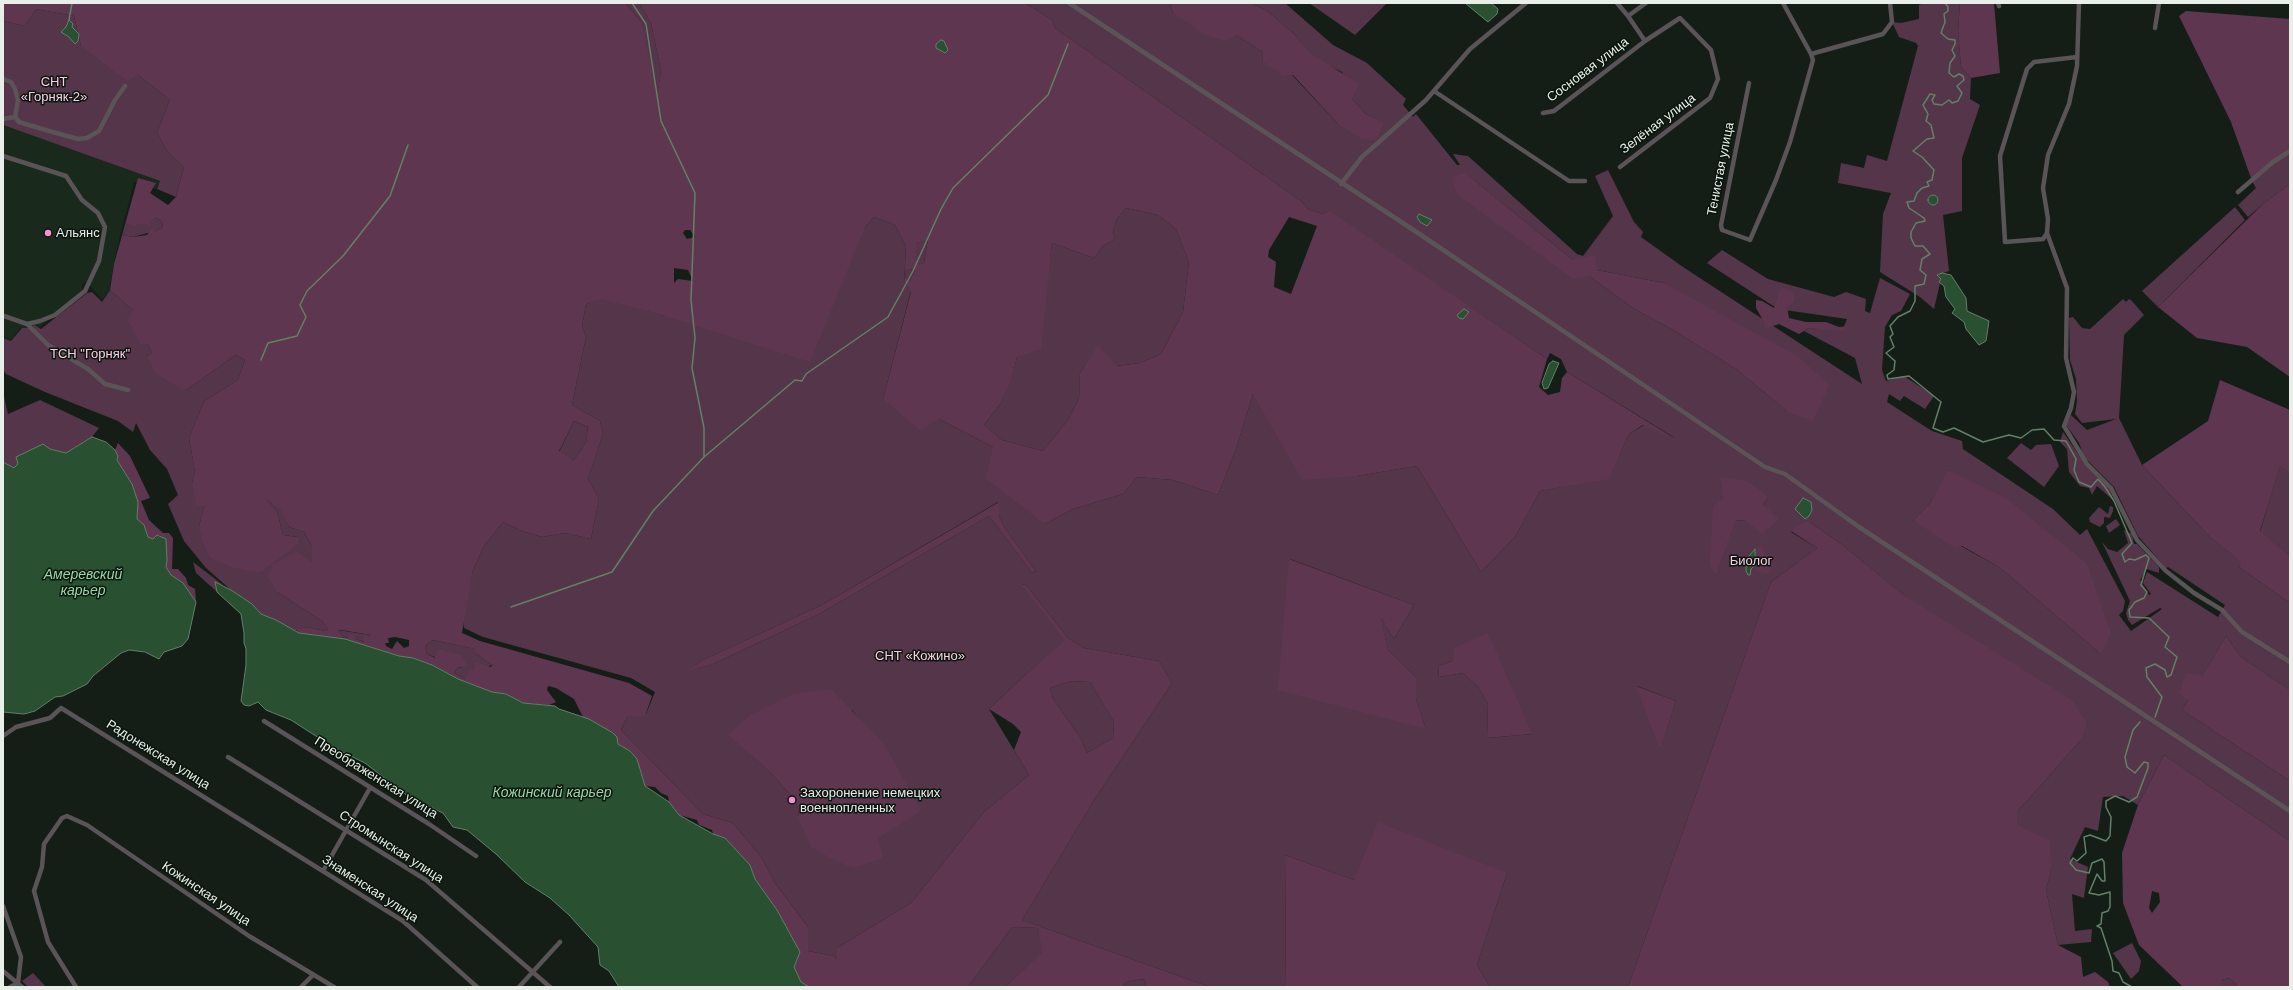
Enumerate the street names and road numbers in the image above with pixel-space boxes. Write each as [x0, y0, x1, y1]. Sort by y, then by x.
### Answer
street label: Сосновая улица [1544, 34, 1632, 106]
street label: Зелёная улица [1617, 91, 1699, 157]
street label: Тенистая улица [1704, 121, 1738, 217]
street label: Радонежская улица [103, 717, 213, 793]
street label: Преображенская улица [312, 734, 440, 822]
street label: Стромынская улица [336, 807, 446, 887]
street label: Знаменская улица [319, 852, 421, 926]
street label: Кожинская улица [159, 858, 253, 930]

